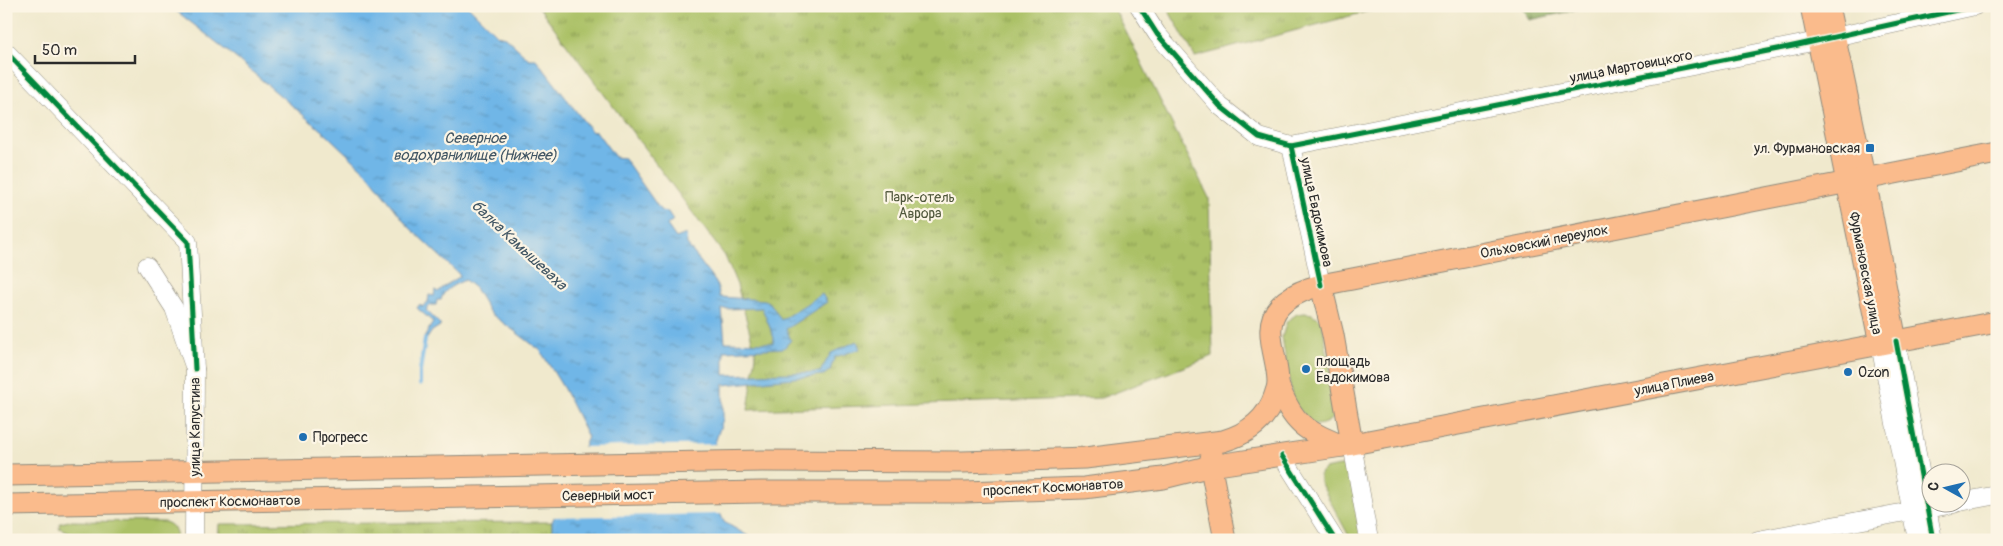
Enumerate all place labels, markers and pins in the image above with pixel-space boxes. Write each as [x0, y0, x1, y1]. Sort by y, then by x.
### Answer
place label: ул. Фурмановская [1753, 140, 1860, 157]
marker: ул. Фурмановская [1864, 142, 1876, 154]
place label: площадь Евдокимова [1316, 353, 1390, 386]
marker: площадь Евдокимова [1300, 363, 1312, 375]
place label: Ozon [1858, 364, 1890, 381]
marker: Ozon [1842, 366, 1854, 378]
place label: Прогресс [313, 429, 368, 446]
marker: Прогресс [297, 431, 309, 443]

